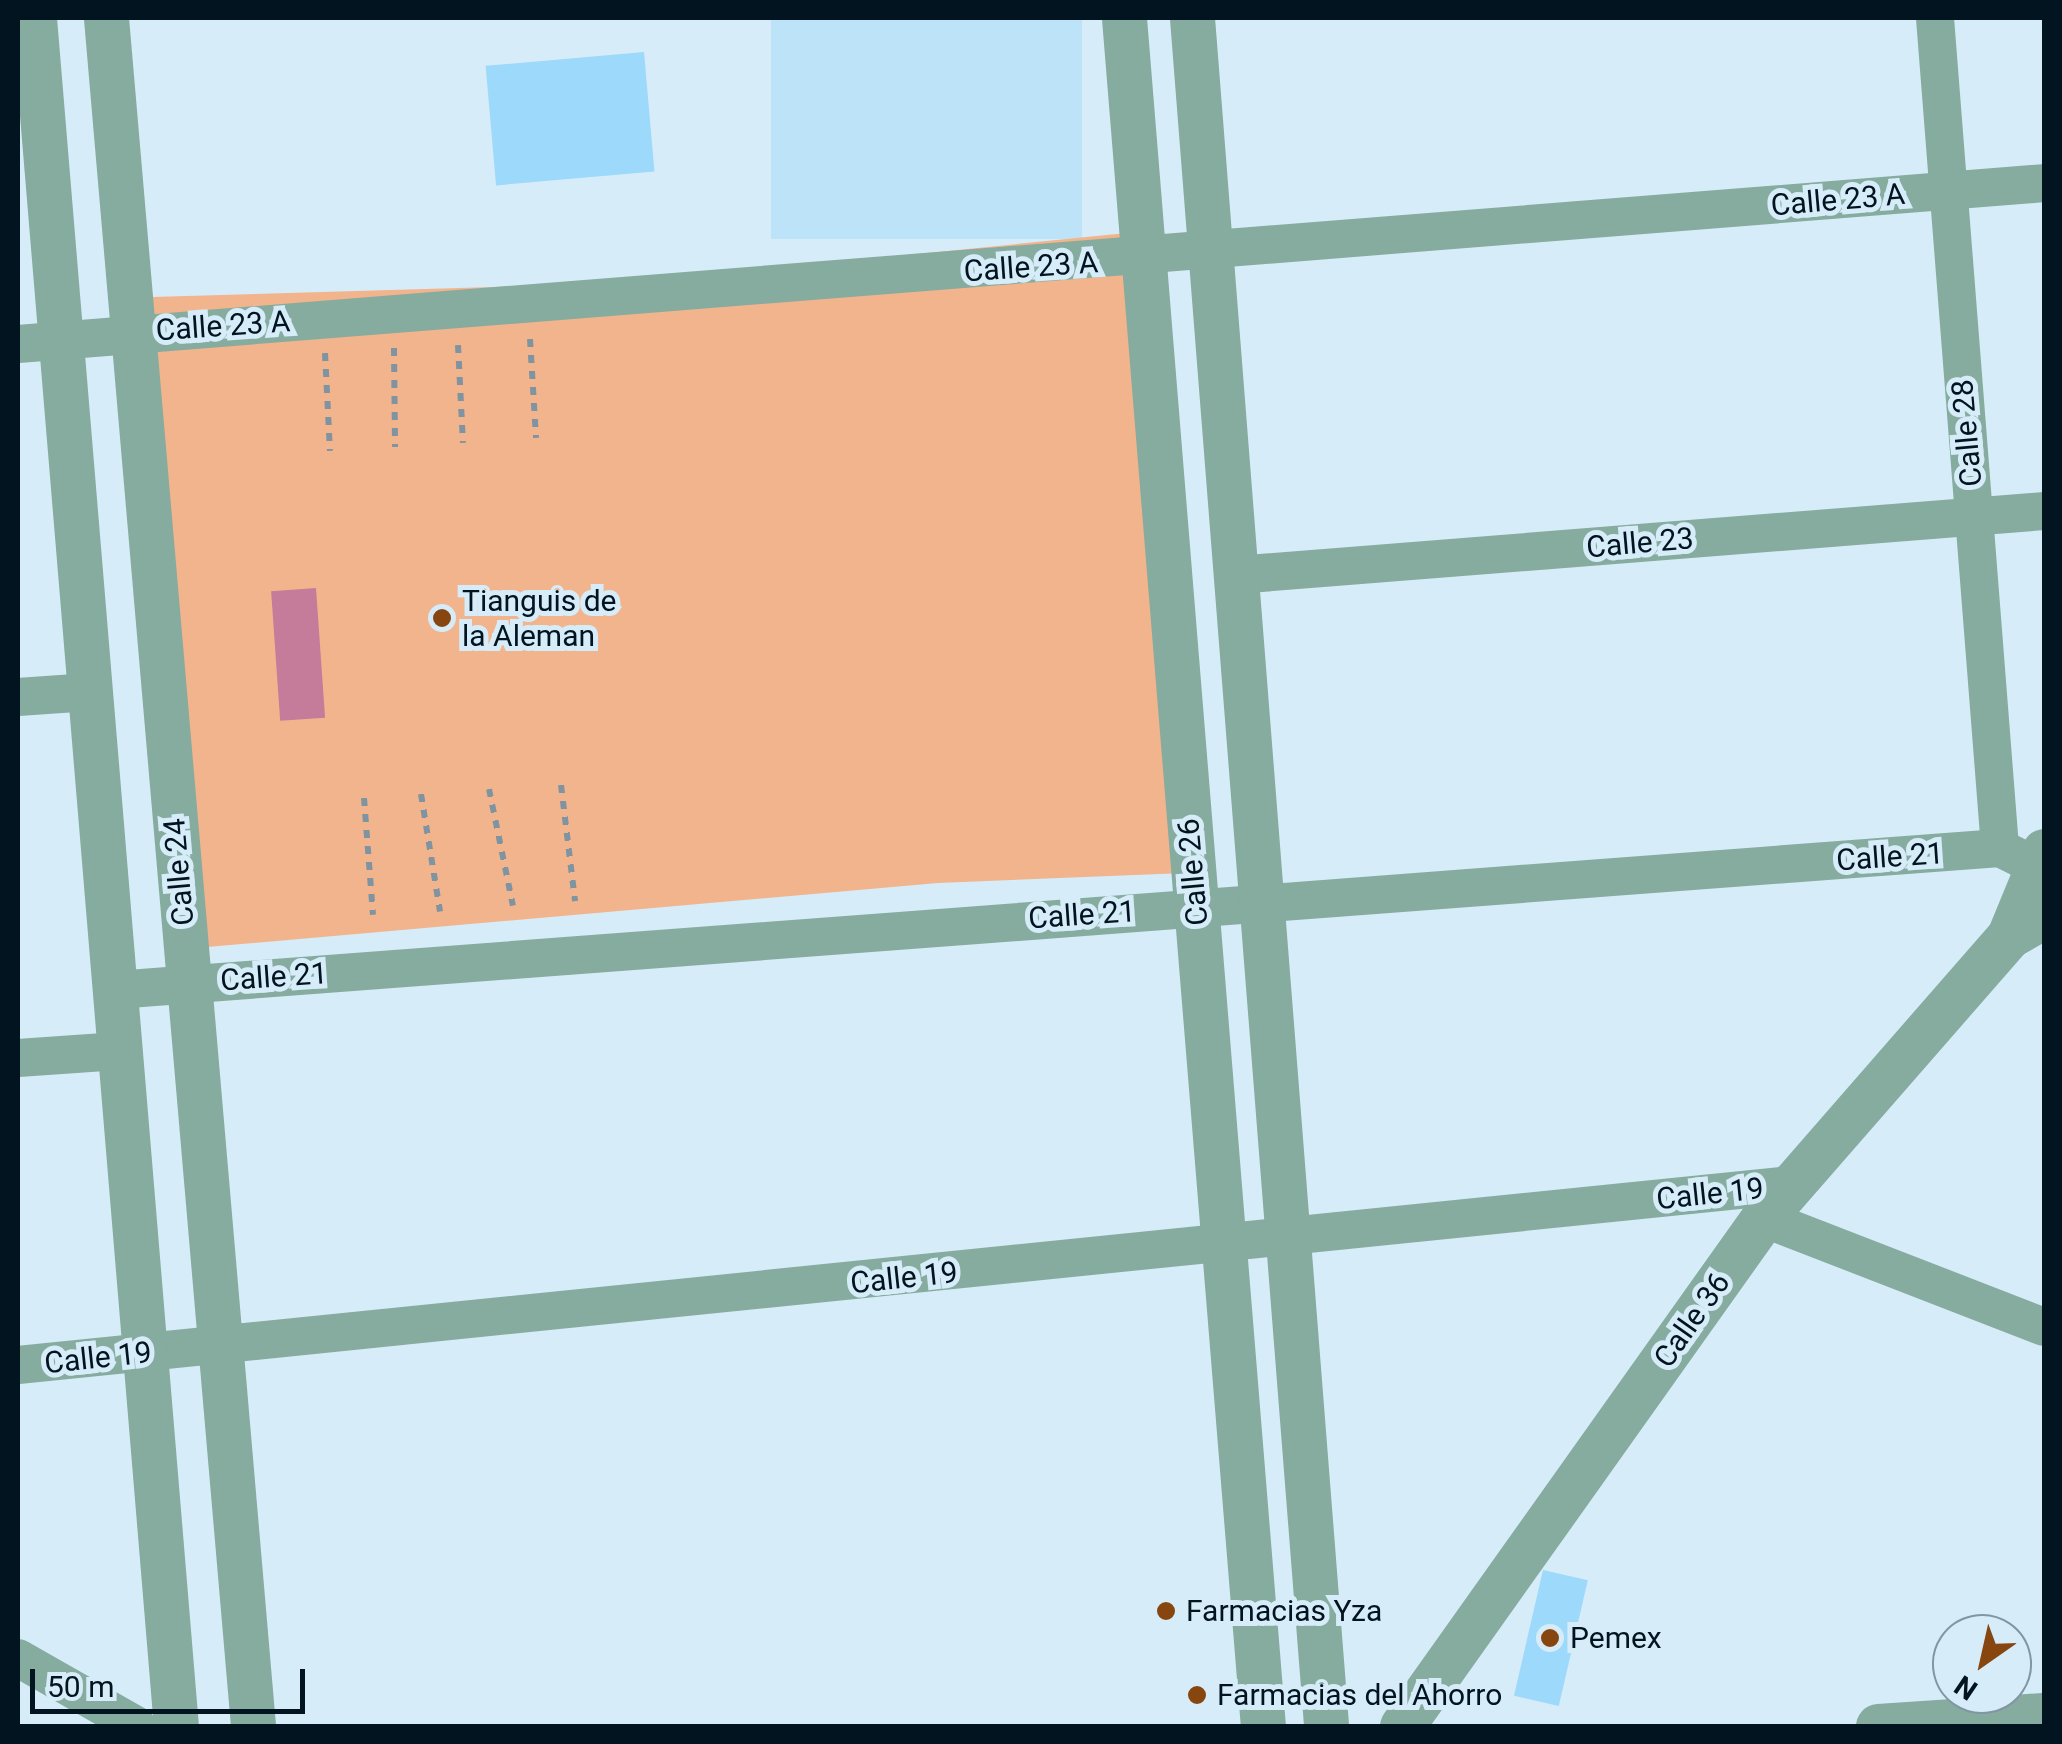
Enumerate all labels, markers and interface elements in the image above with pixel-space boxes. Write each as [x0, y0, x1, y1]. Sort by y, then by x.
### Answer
street label: Calle 23 A [1769, 176, 1907, 224]
street label: Calle 23 A [963, 244, 1099, 290]
street label: Calle 23 A [155, 303, 291, 349]
street label: Calle 28 [1944, 378, 1990, 488]
street label: Calle 23 [1585, 520, 1695, 566]
place label: Tianguis de la Aleman [462, 583, 617, 654]
marker: Tianguis de la Aleman [431, 607, 453, 629]
street label: Calle 24 [156, 817, 202, 927]
street label: Calle 26 [1170, 817, 1216, 927]
street label: Calle 21 [1835, 835, 1945, 879]
street label: Calle 21 [1027, 893, 1137, 937]
street label: Calle 21 [219, 955, 329, 999]
street label: Calle 19 [1655, 1170, 1765, 1218]
street label: Calle 19 [849, 1254, 959, 1302]
street label: Calle 36 [1646, 1266, 1738, 1374]
street label: Calle 19 [43, 1334, 153, 1382]
place label: Farmacias Yza [1186, 1593, 1382, 1629]
marker: Farmacias Yza [1155, 1600, 1177, 1622]
north arrow [1932, 1614, 2032, 1714]
place label: Pemex [1570, 1620, 1662, 1656]
marker: Pemex [1539, 1627, 1561, 1649]
scale bar [35, 1649, 310, 1711]
text: N [1949, 1668, 1983, 1707]
text: 50 m [47, 1669, 114, 1704]
place label: Farmacias del Ahorro [1217, 1677, 1502, 1713]
marker: Farmacias del Ahorro [1186, 1684, 1208, 1706]

